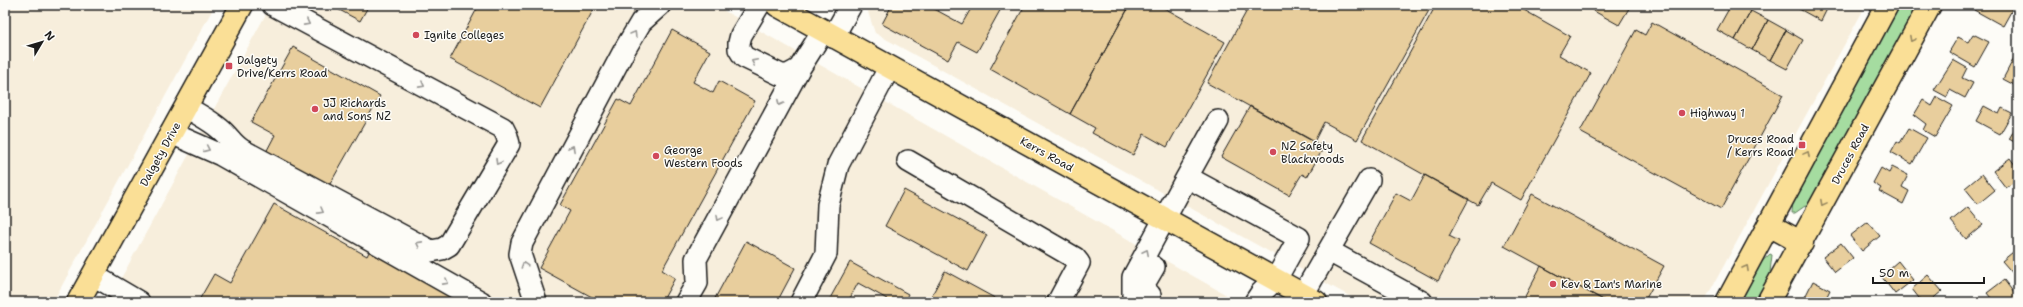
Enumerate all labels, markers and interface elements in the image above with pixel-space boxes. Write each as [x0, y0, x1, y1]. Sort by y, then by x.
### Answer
one-way arrow [303, 19, 310, 26]
north arrow [22, 22, 62, 62]
text: N [41, 28, 58, 44]
place label: Ignite Colleges [424, 28, 504, 43]
marker: Ignite Colleges [411, 30, 421, 40]
one-way arrow [629, 31, 637, 38]
one-way arrow [1909, 35, 1916, 43]
place label: Dalgety Drive/Kerrs Road [237, 53, 327, 81]
one-way arrow [751, 59, 758, 66]
marker: Dalgety Drive/Kerrs Road [224, 61, 234, 71]
one-way arrow [418, 80, 425, 88]
place label: JJ Richards and Sons NZ [323, 96, 391, 124]
one-way arrow [778, 99, 785, 107]
marker: JJ Richards and Sons NZ [310, 104, 320, 114]
place label: Highway 1 [1690, 106, 1745, 121]
marker: Highway 1 [1677, 108, 1687, 118]
street label: Dalgety Drive [137, 119, 184, 189]
street label: Druces Road [1828, 121, 1873, 187]
place label: Druces Road / Kerrs Road [1727, 132, 1794, 160]
street label: Kerrs Road [1017, 134, 1076, 175]
place label: NZ Safety Blackwoods [1281, 139, 1345, 167]
marker: Druces Road / Kerrs Road [1797, 140, 1807, 150]
place label: George Western Foods [664, 143, 743, 171]
one-way arrow [203, 144, 210, 152]
one-way arrow [568, 145, 575, 152]
marker: NZ Safety Blackwoods [1268, 147, 1278, 157]
one-way arrow [1803, 150, 1810, 158]
marker: George Western Foods [651, 151, 661, 161]
one-way arrow [496, 158, 503, 165]
one-way arrow [1821, 199, 1828, 206]
one-way arrow [317, 207, 324, 214]
one-way arrow [716, 214, 723, 221]
one-way arrow [415, 242, 423, 249]
one-way arrow [1141, 249, 1149, 256]
scale bar [1873, 259, 1984, 285]
one-way arrow [520, 262, 529, 269]
one-way arrow [1741, 265, 1748, 272]
text: 50 m [1879, 265, 1909, 281]
place label: Kev & Ian's Marine [1561, 277, 1662, 292]
one-way arrow [442, 278, 449, 285]
marker: Kev & Ian's Marine [1548, 279, 1558, 289]

